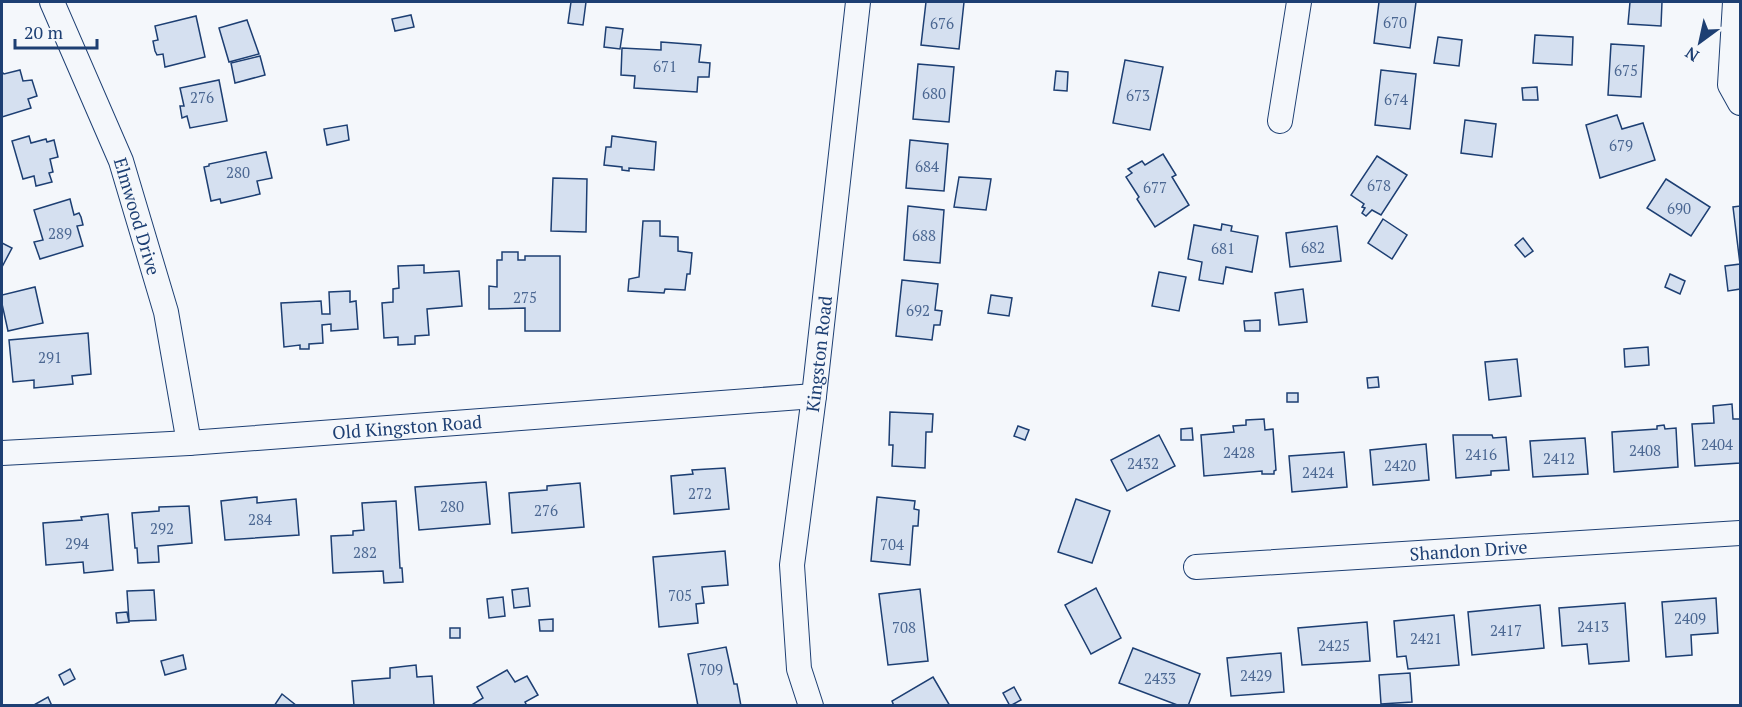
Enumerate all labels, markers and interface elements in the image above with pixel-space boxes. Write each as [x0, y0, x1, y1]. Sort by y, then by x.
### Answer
scale bar [15, 12, 98, 50]
house number: 670 [1383, 12, 1407, 32]
north arrow [1670, 12, 1730, 72]
house number: 676 [930, 13, 954, 33]
text: 20 m [24, 20, 64, 44]
text: N [1681, 42, 1703, 67]
house number: 671 [653, 56, 677, 76]
house number: 675 [1614, 60, 1638, 80]
house number: 680 [922, 83, 946, 103]
house number: 673 [1126, 85, 1150, 105]
house number: 276 [190, 87, 214, 107]
house number: 674 [1384, 89, 1408, 109]
house number: 679 [1609, 135, 1633, 155]
street label: Elmwood Drive [109, 155, 166, 278]
house number: 684 [915, 156, 939, 176]
house number: 280 [226, 162, 250, 182]
house number: 678 [1367, 175, 1391, 195]
house number: 677 [1143, 177, 1167, 197]
house number: 690 [1667, 198, 1691, 218]
house number: 289 [48, 223, 72, 243]
house number: 688 [912, 225, 936, 245]
house number: 682 [1301, 237, 1325, 257]
house number: 681 [1211, 238, 1235, 258]
house number: 275 [513, 287, 537, 307]
street label: Kingston Road [800, 294, 837, 413]
house number: 692 [906, 300, 930, 320]
house number: 291 [38, 347, 62, 367]
street label: Old Kingston Road [331, 409, 483, 444]
house number: 2404 [1701, 434, 1733, 454]
house number: 2408 [1629, 440, 1661, 460]
house number: 2428 [1223, 442, 1255, 462]
house number: 2416 [1465, 444, 1497, 464]
house number: 2412 [1543, 448, 1575, 468]
house number: 2432 [1127, 453, 1159, 473]
house number: 2420 [1384, 455, 1416, 475]
house number: 2424 [1302, 462, 1334, 482]
house number: 272 [688, 483, 712, 503]
house number: 280 [440, 496, 464, 516]
house number: 276 [534, 500, 558, 520]
house number: 284 [248, 509, 272, 529]
house number: 292 [150, 518, 174, 538]
house number: 294 [65, 533, 89, 553]
house number: 704 [880, 534, 904, 554]
street label: Shandon Drive [1409, 534, 1528, 566]
house number: 282 [353, 542, 377, 562]
house number: 705 [668, 585, 692, 605]
house number: 2409 [1674, 608, 1706, 628]
house number: 2413 [1577, 616, 1609, 636]
house number: 708 [892, 617, 916, 637]
house number: 2417 [1490, 620, 1522, 640]
house number: 2421 [1410, 628, 1442, 648]
house number: 2425 [1318, 635, 1350, 655]
house number: 709 [699, 659, 723, 679]
house number: 2429 [1240, 665, 1272, 685]
house number: 2433 [1144, 668, 1176, 688]

